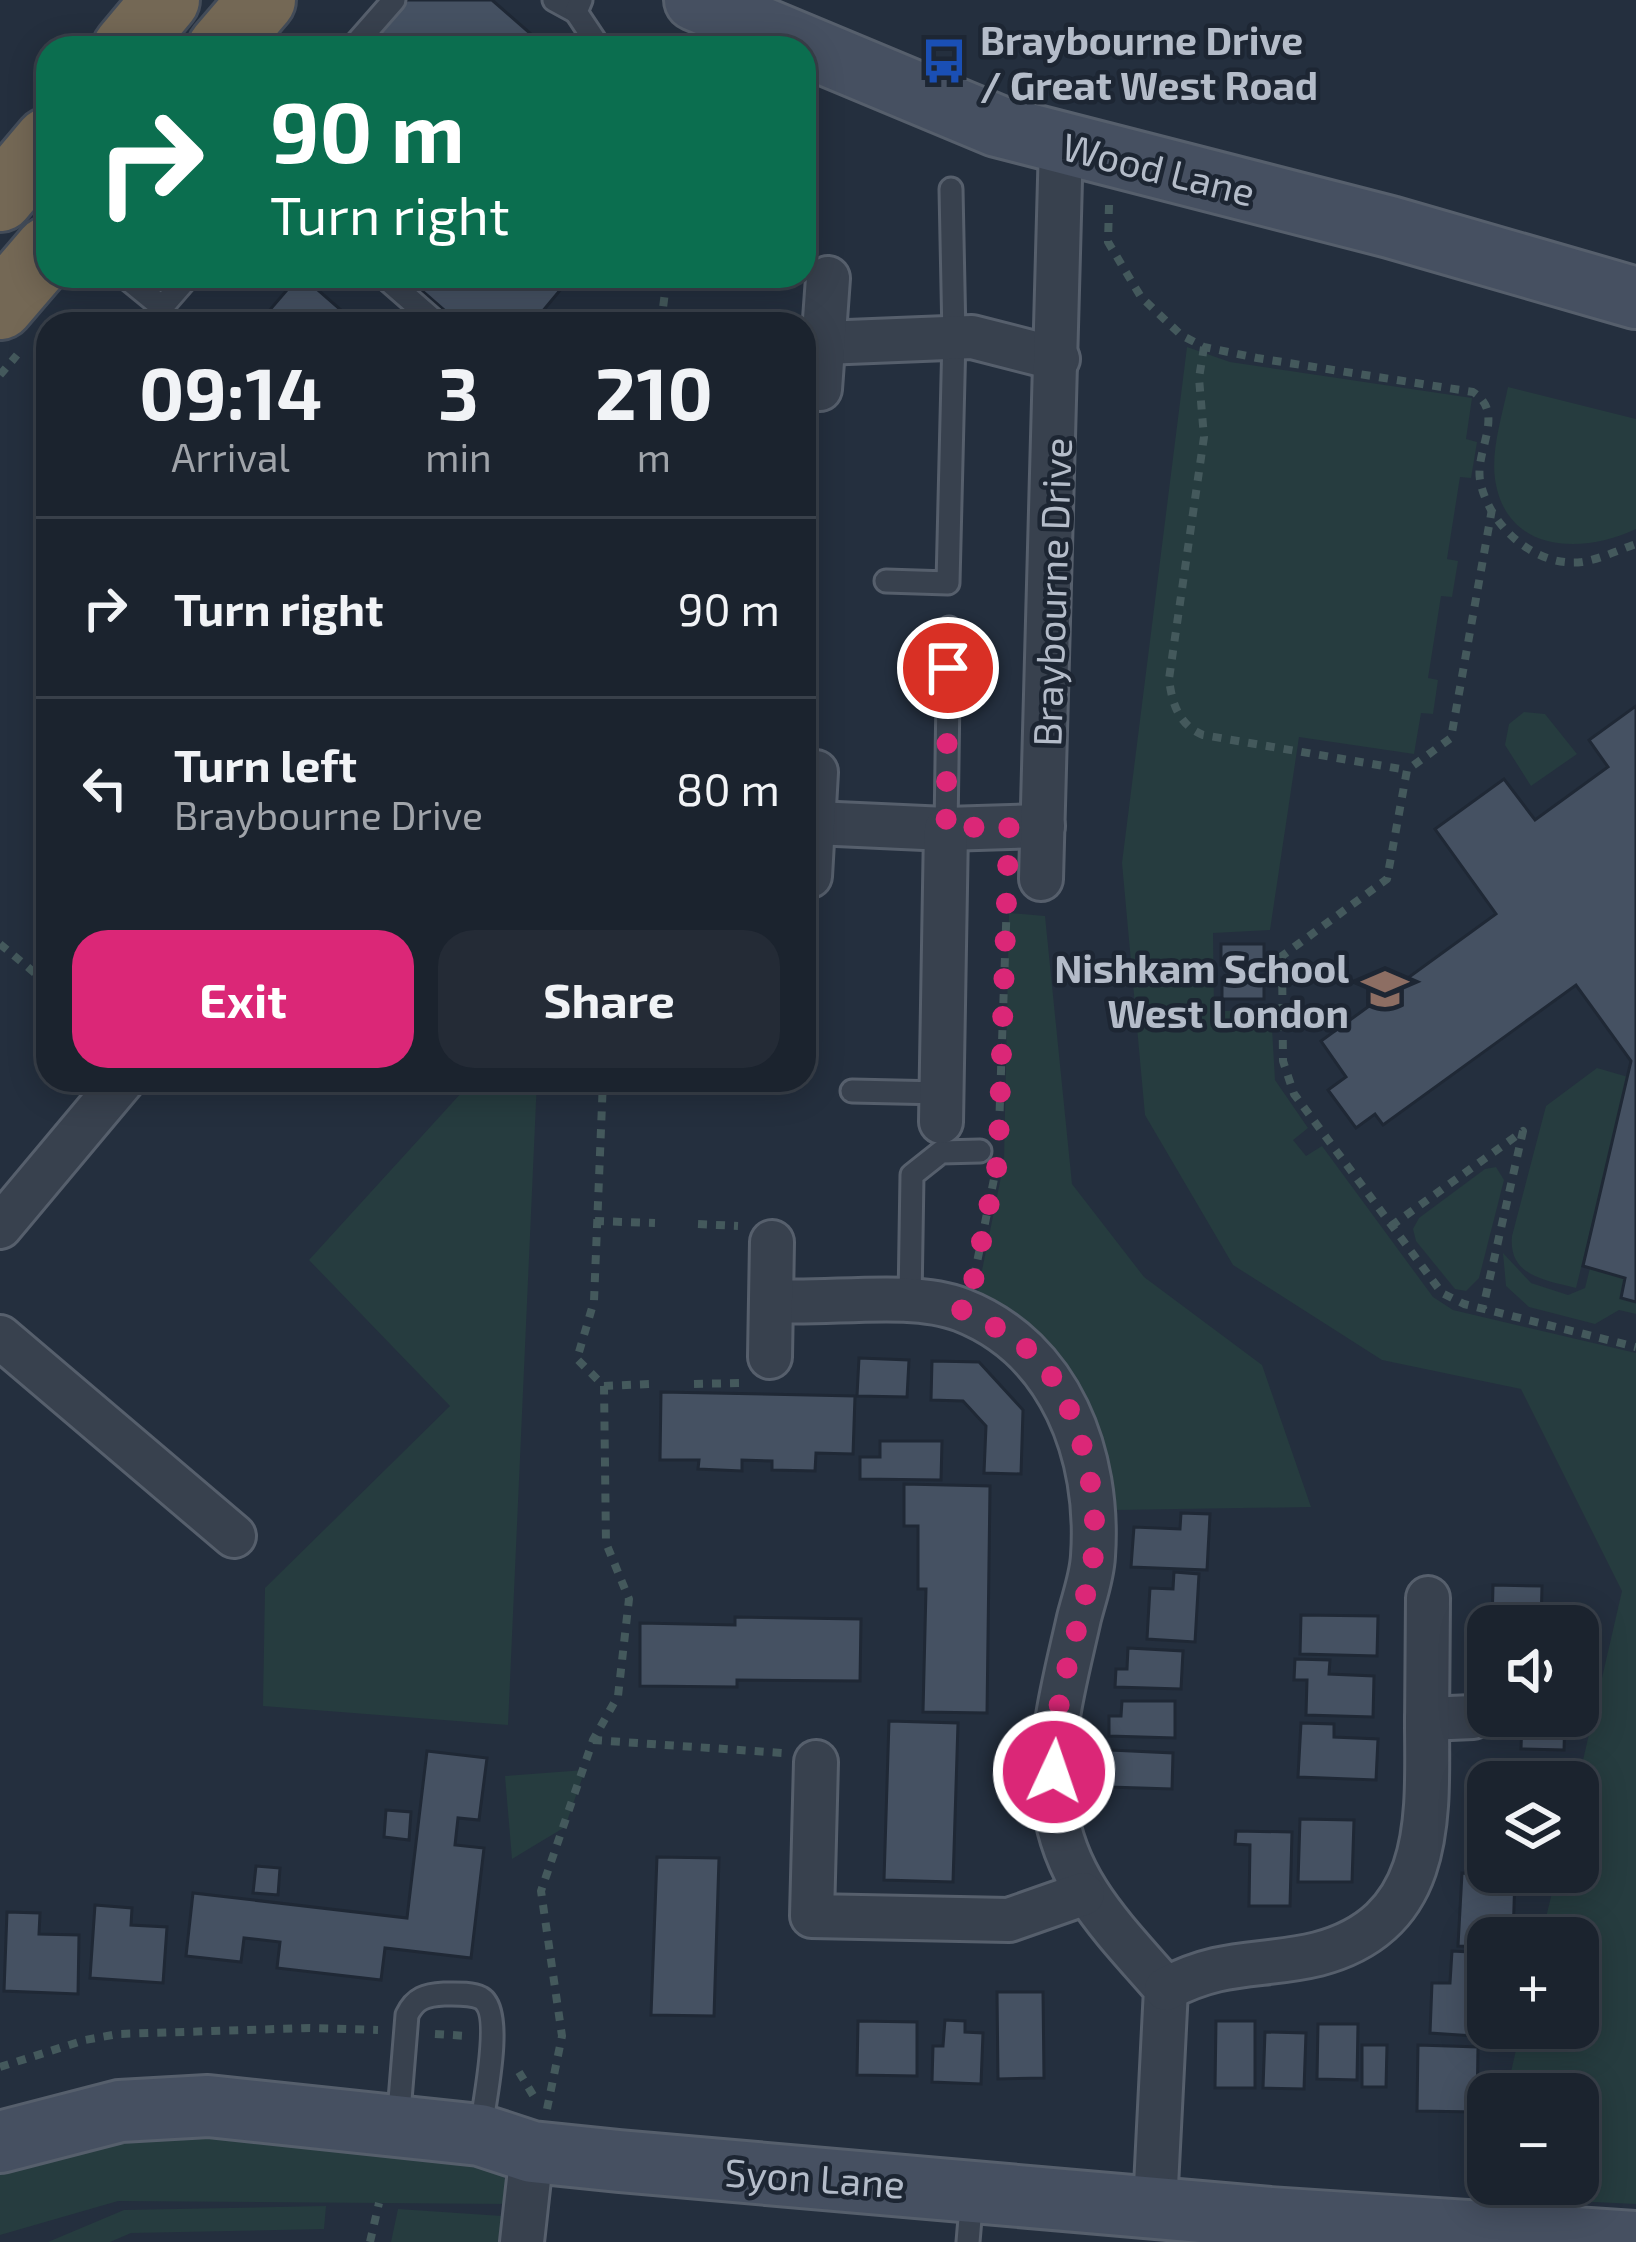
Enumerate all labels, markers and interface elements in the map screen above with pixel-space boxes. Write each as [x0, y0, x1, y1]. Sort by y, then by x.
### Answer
place label: Braybourne Drive / Great West Road [980, 16, 1318, 108]
bus stop icon: Braybourne Drive / Great West Road [919, 36, 969, 86]
text: 90 m [270, 79, 465, 180]
icon: right [72, 84, 228, 240]
street label: Wood Lane [1058, 121, 1260, 215]
text: Turn right [270, 181, 510, 246]
text: 09:14 [139, 348, 322, 434]
text: 3 [438, 348, 479, 434]
text: 210 [595, 348, 713, 434]
text: Arrival [171, 433, 290, 480]
text: min [425, 433, 492, 480]
text: m [637, 433, 671, 480]
street label: Braybourne Drive [1022, 437, 1080, 747]
icon: right [72, 575, 138, 641]
text: Turn right [174, 581, 383, 635]
text: 90 m [678, 581, 780, 635]
pin [897, 617, 999, 719]
icon: arrive [915, 635, 981, 701]
text: Turn left [174, 737, 357, 791]
icon: left [72, 755, 138, 821]
text: 80 m [676, 761, 780, 815]
text: Braybourne Drive [174, 791, 483, 838]
button: Exit [72, 930, 414, 1068]
button: Share [438, 930, 780, 1068]
place label: Nishkam School West London [1054, 944, 1349, 1036]
school or university icon: Nishkam School West London [1360, 964, 1410, 1014]
map controls [1467, 1605, 1599, 2205]
button: sound [1467, 1605, 1599, 1737]
position arrow [991, 1709, 1117, 1835]
button: layers [1467, 1761, 1599, 1893]
button: + [1467, 1917, 1599, 2049]
button: − [1467, 2073, 1599, 2205]
street label: Syon Lane [723, 2147, 907, 2207]

